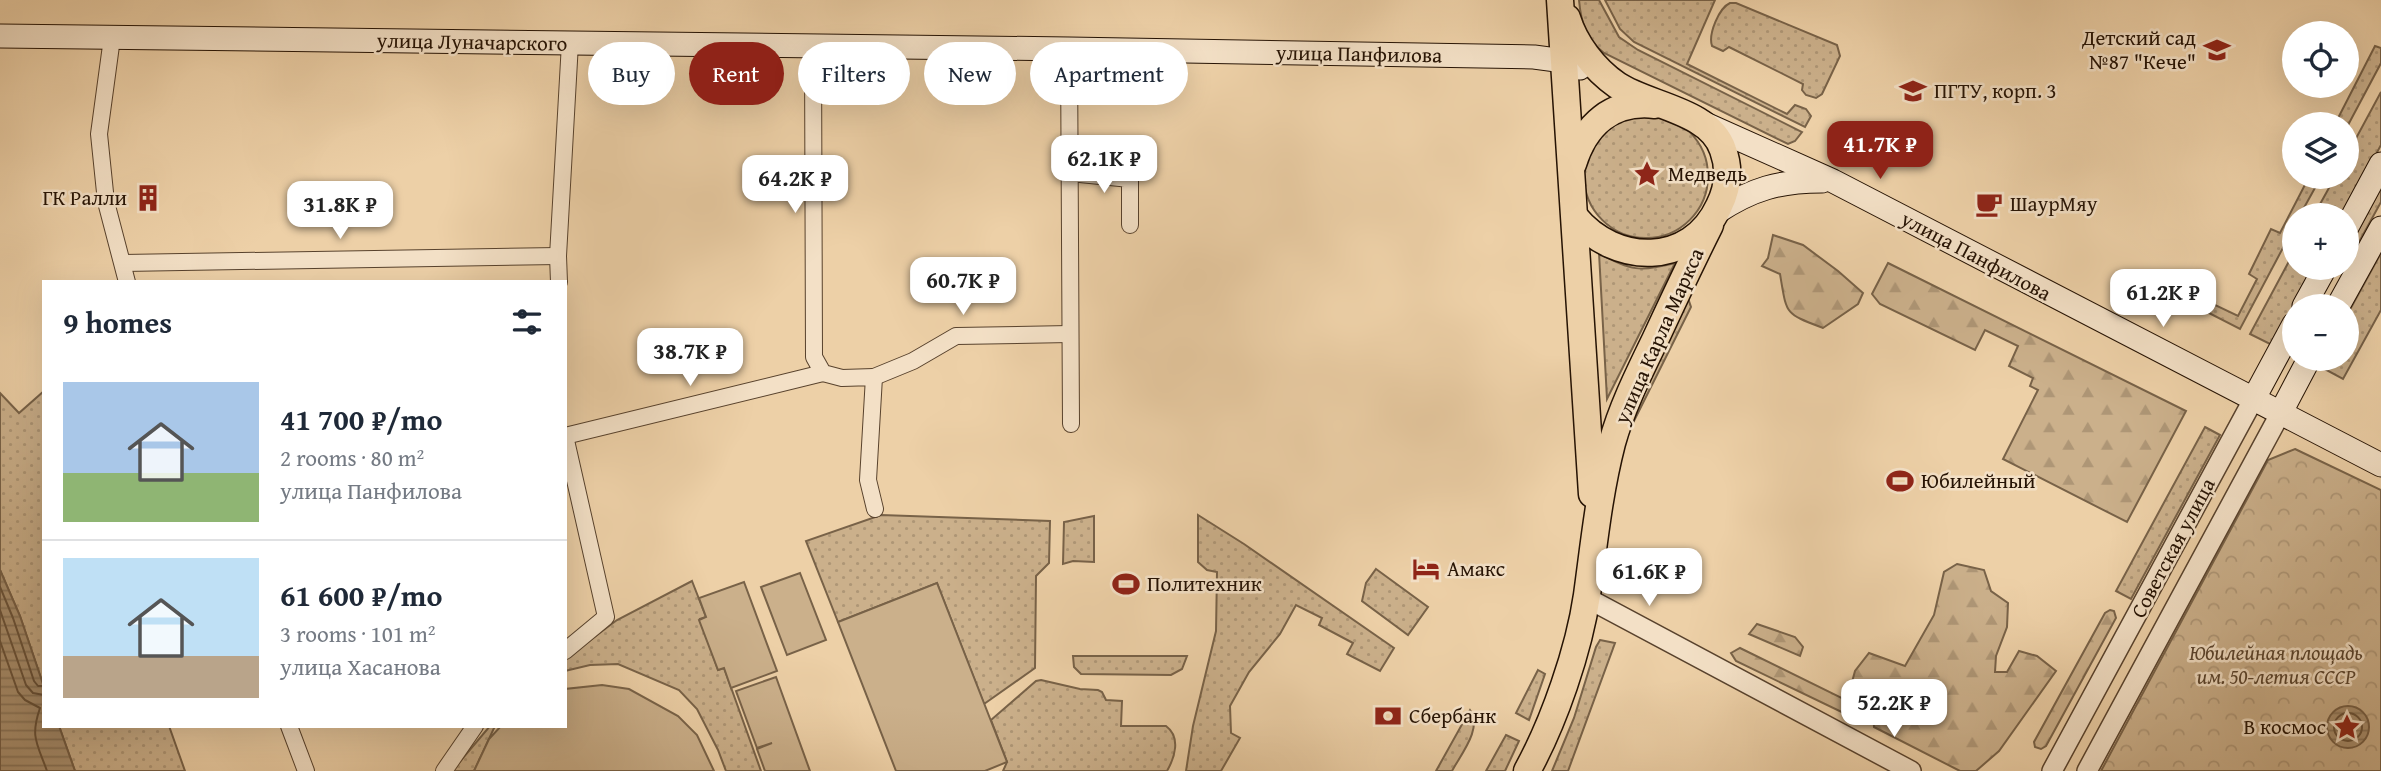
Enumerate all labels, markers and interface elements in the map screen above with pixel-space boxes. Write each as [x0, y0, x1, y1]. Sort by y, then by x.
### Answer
map controls [2282, 21, 2359, 371]
button: locate [2282, 21, 2359, 98]
place label: Детский сад №87 "Кече" [2081, 22, 2197, 77]
street label: улица Луначарского [375, 24, 568, 59]
school or university icon: Детский сад №87 "Кече" [2202, 35, 2232, 65]
street label: улица Панфилова [1275, 37, 1442, 70]
chip: Buy [588, 42, 675, 105]
chip: Rent [689, 42, 784, 105]
chip: Filters [798, 42, 910, 105]
chip: New [924, 42, 1016, 105]
chip: Apartment [1030, 42, 1188, 105]
place label: ПГТУ, корп. 3 [1934, 75, 2057, 106]
school or university icon: ПГТУ, корп. 3 [1898, 76, 1928, 106]
button: layers [2282, 112, 2359, 189]
pin: 41.7K ₽ [1815, 122, 1945, 181]
text: 41.7K ₽ [1843, 127, 1917, 160]
pin: 62.1K ₽ [1039, 136, 1169, 195]
text: 62.1K ₽ [1067, 141, 1141, 174]
pin: 64.2K ₽ [730, 156, 860, 215]
place label: Медведь [1668, 158, 1747, 189]
place icon: Медведь [1632, 159, 1662, 189]
text: 64.2K ₽ [758, 161, 832, 194]
place label: ГК Ралли [42, 182, 127, 213]
pin: 31.8K ₽ [275, 182, 405, 241]
building icon: ГК Ралли [133, 183, 163, 213]
text: 31.8K ₽ [303, 187, 377, 220]
place label: ШаурМяу [2010, 188, 2098, 219]
cafe icon: ШаурМяу [1974, 189, 2004, 219]
street label: улица Панфилова [1895, 202, 2057, 308]
button: + [2282, 203, 2359, 280]
street label: улица Карла Маркса [1605, 243, 1711, 430]
pin: 60.7K ₽ [898, 258, 1028, 317]
text: 60.7K ₽ [926, 263, 1000, 296]
pin: 61.2K ₽ [2098, 270, 2228, 329]
text: 61.2K ₽ [2126, 275, 2200, 308]
button: − [2282, 294, 2359, 371]
text: 9 homes [63, 300, 172, 344]
icon: filters [508, 303, 546, 341]
pin: 38.7K ₽ [625, 328, 755, 388]
text: 38.7K ₽ [653, 334, 727, 367]
text: 41 700 ₽/mo [280, 397, 443, 441]
icon: home [119, 410, 203, 494]
text: 2 rooms · 80 m² [280, 441, 424, 474]
place label: Юбилейный [1921, 465, 2035, 496]
sports icon: Юбилейный [1885, 466, 1915, 496]
street label: Советская улица [2123, 472, 2223, 623]
text: улица Панфилова [280, 474, 462, 507]
pin: 61.6K ₽ [1584, 548, 1714, 608]
place label: Амакс [1447, 553, 1505, 584]
hotel icon: Амакс [1411, 554, 1441, 584]
text: 61.6K ₽ [1612, 554, 1686, 587]
place label: Политехник [1147, 568, 1262, 599]
sports icon: Политехник [1111, 569, 1141, 599]
text: 61 600 ₽/mo [280, 573, 443, 617]
icon: home [119, 586, 203, 670]
text: 3 rooms · 101 m² [280, 617, 435, 650]
park label: Юбилейная площадь им. 50-летия СССР [2189, 637, 2363, 692]
text: улица Хасанова [280, 650, 441, 683]
pin: 52.2K ₽ [1829, 680, 1959, 739]
text: 52.2K ₽ [1857, 685, 1931, 718]
place label: Сбербанк [1409, 700, 1496, 731]
bank icon: Сбербанк [1373, 701, 1403, 731]
place label: В космос [2243, 711, 2326, 742]
place icon: В космос [2332, 712, 2362, 742]

